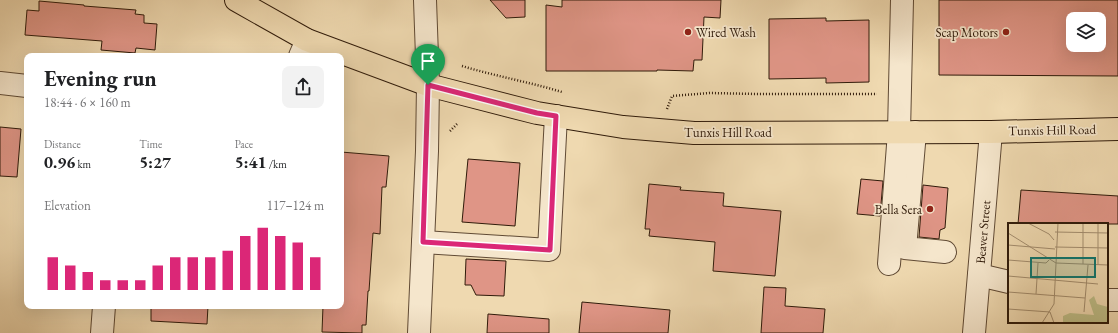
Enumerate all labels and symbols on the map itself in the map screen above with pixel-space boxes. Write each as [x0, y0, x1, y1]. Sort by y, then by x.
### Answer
place label: Wired Wash [696, 24, 756, 41]
place label: Scap Motors [935, 24, 998, 41]
marker: Wired Wash [683, 27, 693, 37]
marker: Scap Motors [1001, 27, 1011, 37]
pin [411, 44, 445, 85]
street label: Tunxis Hill Road [1008, 121, 1096, 139]
street label: Tunxis Hill Road [684, 124, 772, 141]
street label: Beaver Street [972, 200, 994, 264]
place label: Bella Sera [875, 201, 923, 218]
marker: Bella Sera [925, 204, 935, 214]
inset map [1008, 223, 1108, 323]

